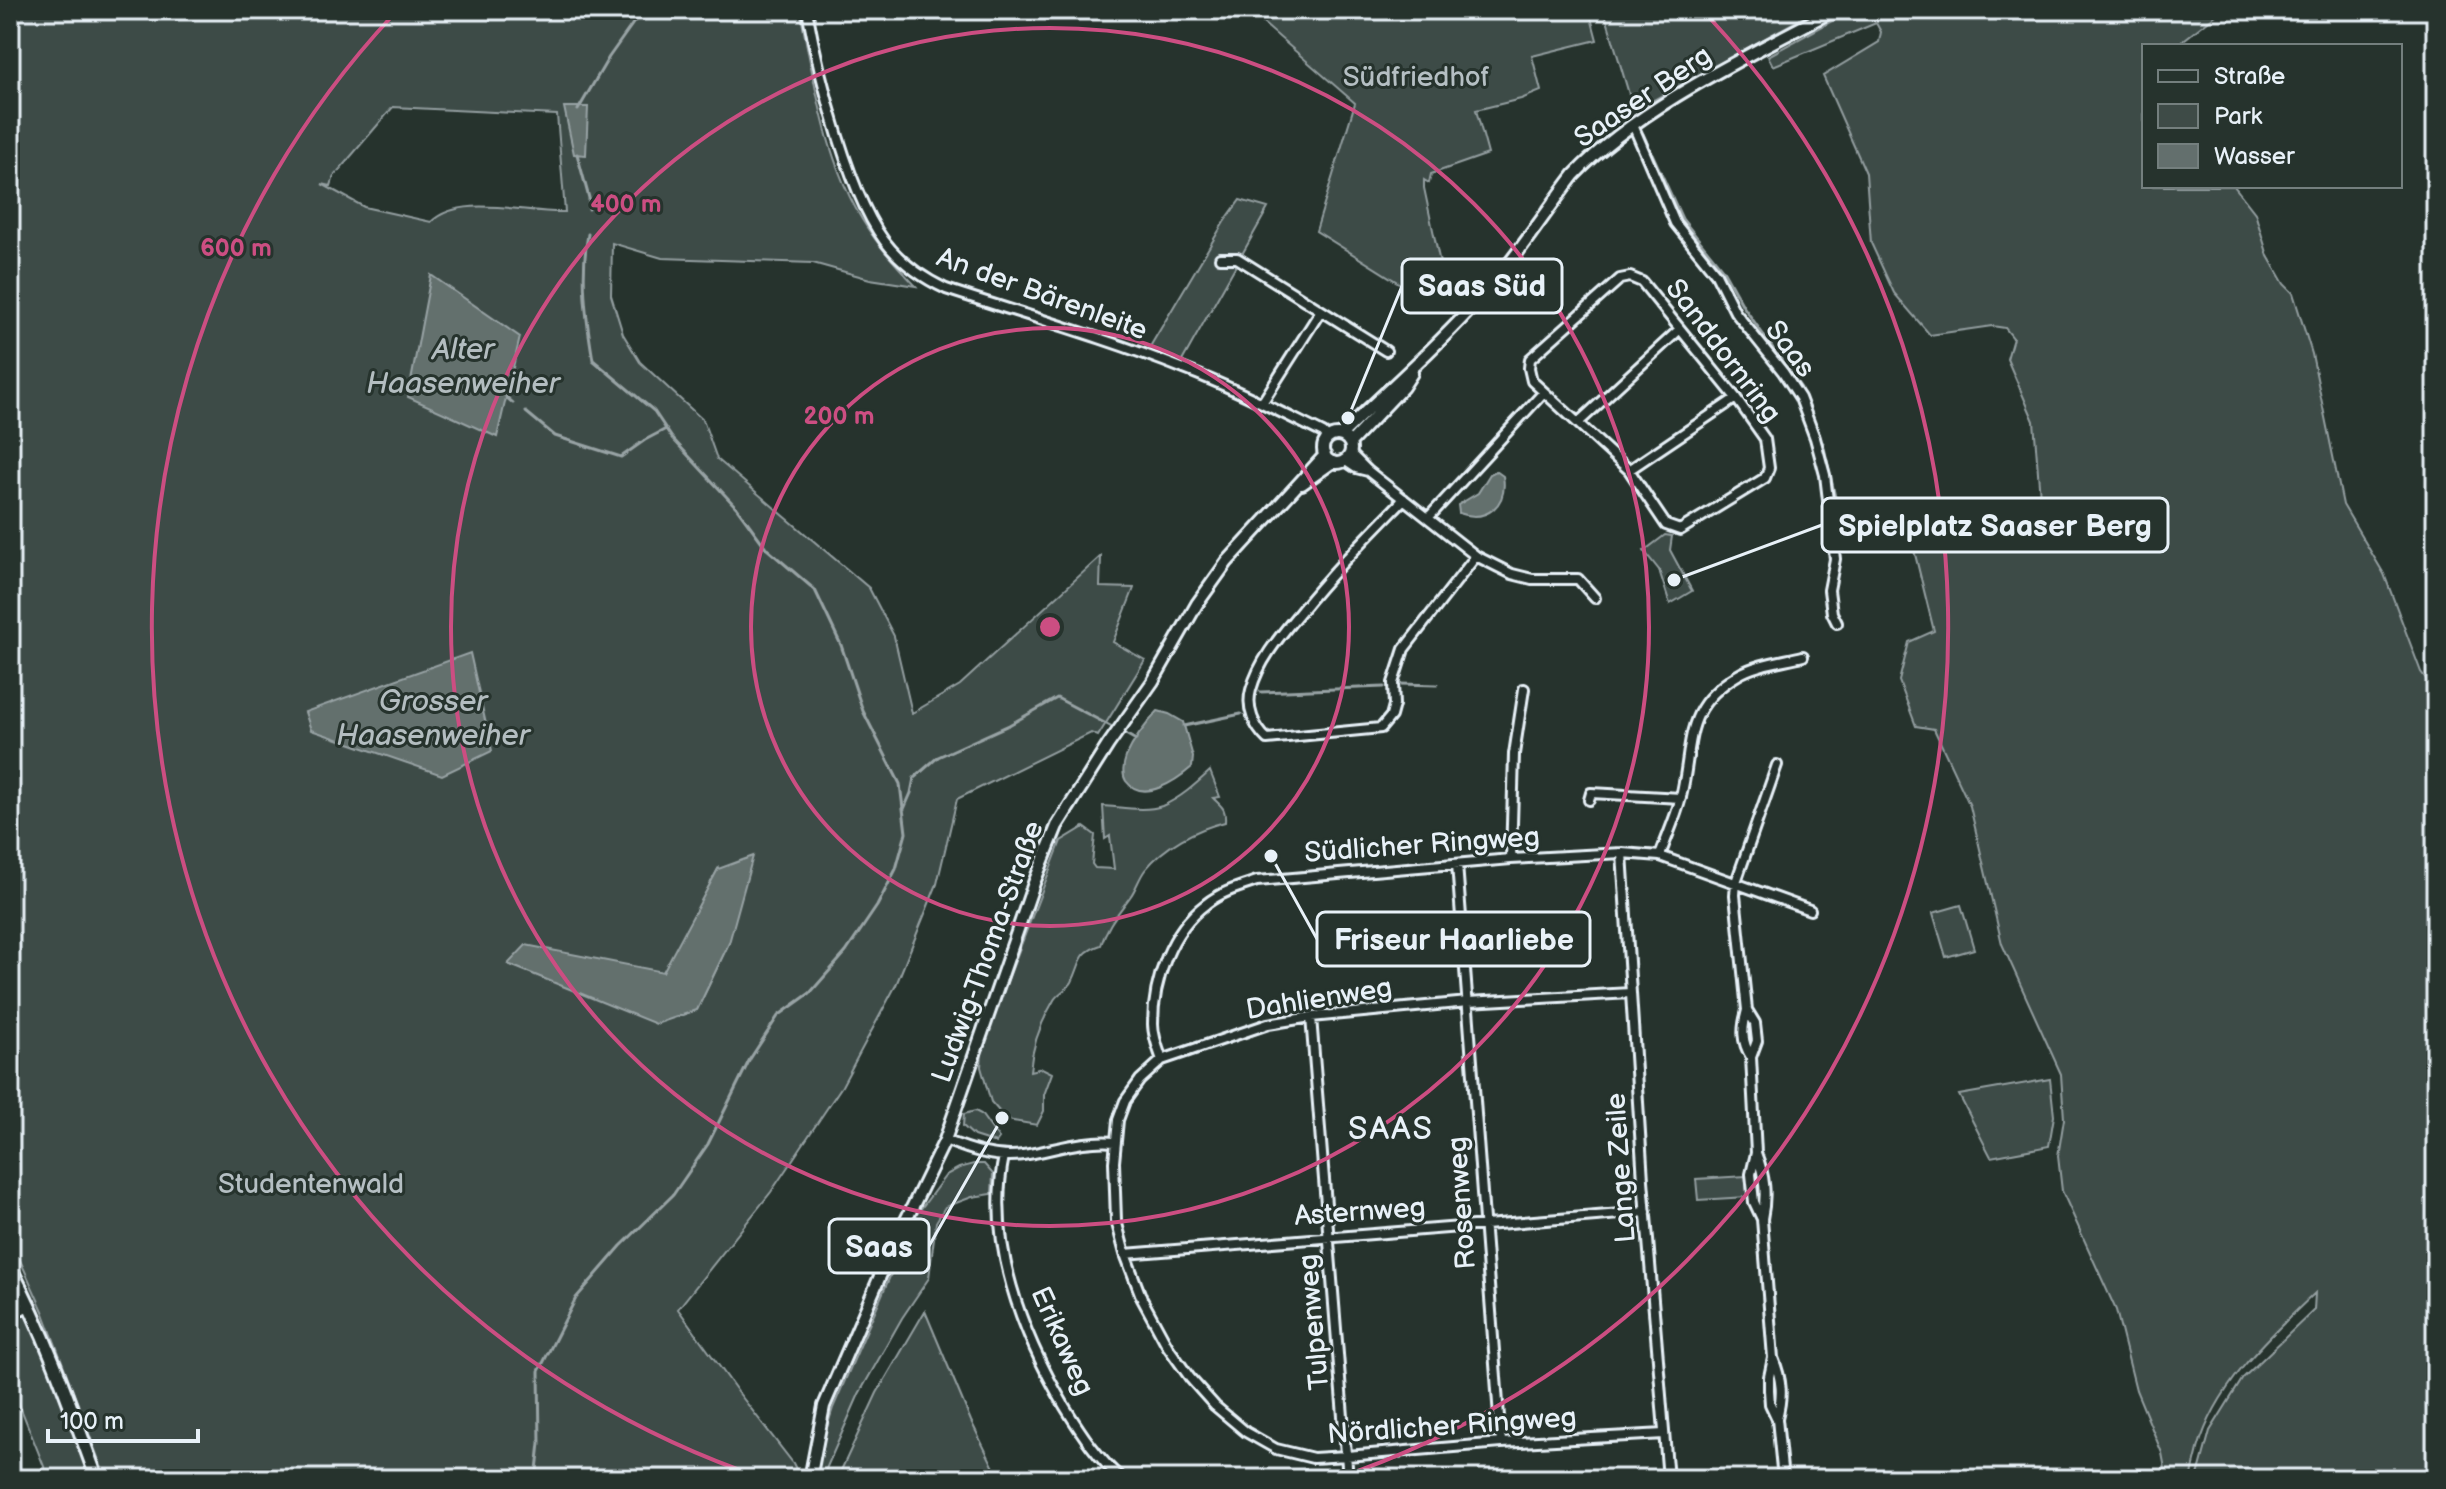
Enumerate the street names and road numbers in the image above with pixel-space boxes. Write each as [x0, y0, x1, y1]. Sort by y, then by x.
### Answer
street label: Saaser Berg [1568, 39, 1718, 155]
street label: An der Bärenleite [932, 241, 1152, 347]
street label: Sanddornring [1658, 273, 1788, 429]
street label: Saas [1758, 314, 1822, 384]
street label: Ludwig-Thoma-Straße [925, 817, 1051, 1087]
street label: Südlicher Ringweg [1303, 820, 1541, 870]
street label: Dahlienweg [1243, 971, 1395, 1027]
street label: Lange Zeile [1599, 1092, 1643, 1244]
street label: Rosenweg [1441, 1135, 1483, 1271]
street label: Asternweg [1293, 1191, 1427, 1233]
street label: Tulpenweg [1292, 1253, 1336, 1391]
street label: Erikaweg [1023, 1282, 1101, 1400]
street label: Nördlicher Ringweg [1326, 1401, 1578, 1451]

